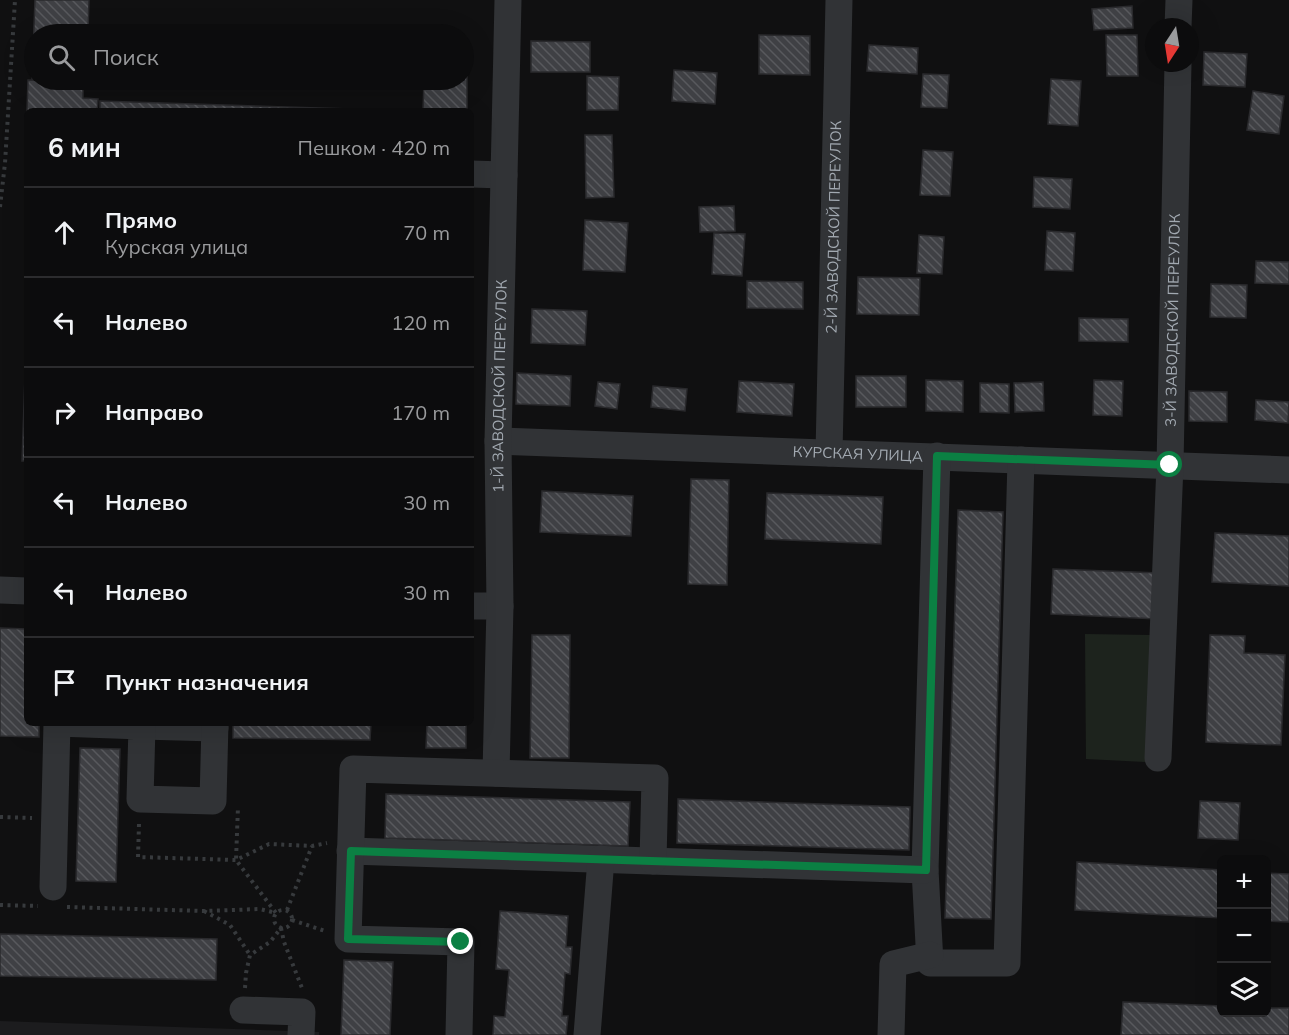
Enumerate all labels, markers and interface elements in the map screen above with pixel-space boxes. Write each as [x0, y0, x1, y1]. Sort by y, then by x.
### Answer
north arrow [1145, 18, 1199, 72]
search box [24, 24, 474, 90]
icon: search [45, 41, 78, 74]
text: Поиск [93, 43, 159, 71]
street label: 2-Й ЗАВОДСКОЙ ПЕРЕУЛОК [822, 120, 845, 334]
text: 6 мин [48, 131, 121, 164]
text: Пешком · 420 m [298, 135, 450, 160]
text: Прямо [105, 206, 177, 234]
street label: 3-Й ЗАВОДСКОЙ ПЕРЕУЛОК [1161, 213, 1184, 427]
icon: ahead [48, 216, 81, 249]
text: 70 m [403, 220, 450, 245]
text: Курская улица [105, 234, 248, 259]
street label: 1-Й ЗАВОДСКОЙ ПЕРЕУЛОК [488, 279, 511, 493]
icon: left [48, 306, 81, 339]
text: Налево [105, 308, 188, 336]
text: 120 m [391, 310, 450, 335]
icon: right [48, 396, 81, 429]
text: Направо [105, 398, 203, 426]
text: 170 m [391, 400, 450, 425]
street label: КУРСКАЯ УЛИЦА [792, 442, 923, 466]
route start [1156, 451, 1182, 477]
icon: left [48, 486, 81, 519]
text: Налево [105, 488, 188, 516]
text: 30 m [403, 490, 450, 515]
icon: left [48, 576, 81, 609]
text: Налево [105, 578, 188, 606]
text: 30 m [403, 580, 450, 605]
icon: arrive [48, 666, 81, 699]
text: Пункт назначения [105, 668, 309, 696]
map controls [1217, 855, 1271, 1017]
button: + [1217, 855, 1271, 909]
button: − [1217, 909, 1271, 963]
route end [447, 928, 473, 954]
button: layers [1217, 963, 1271, 1017]

